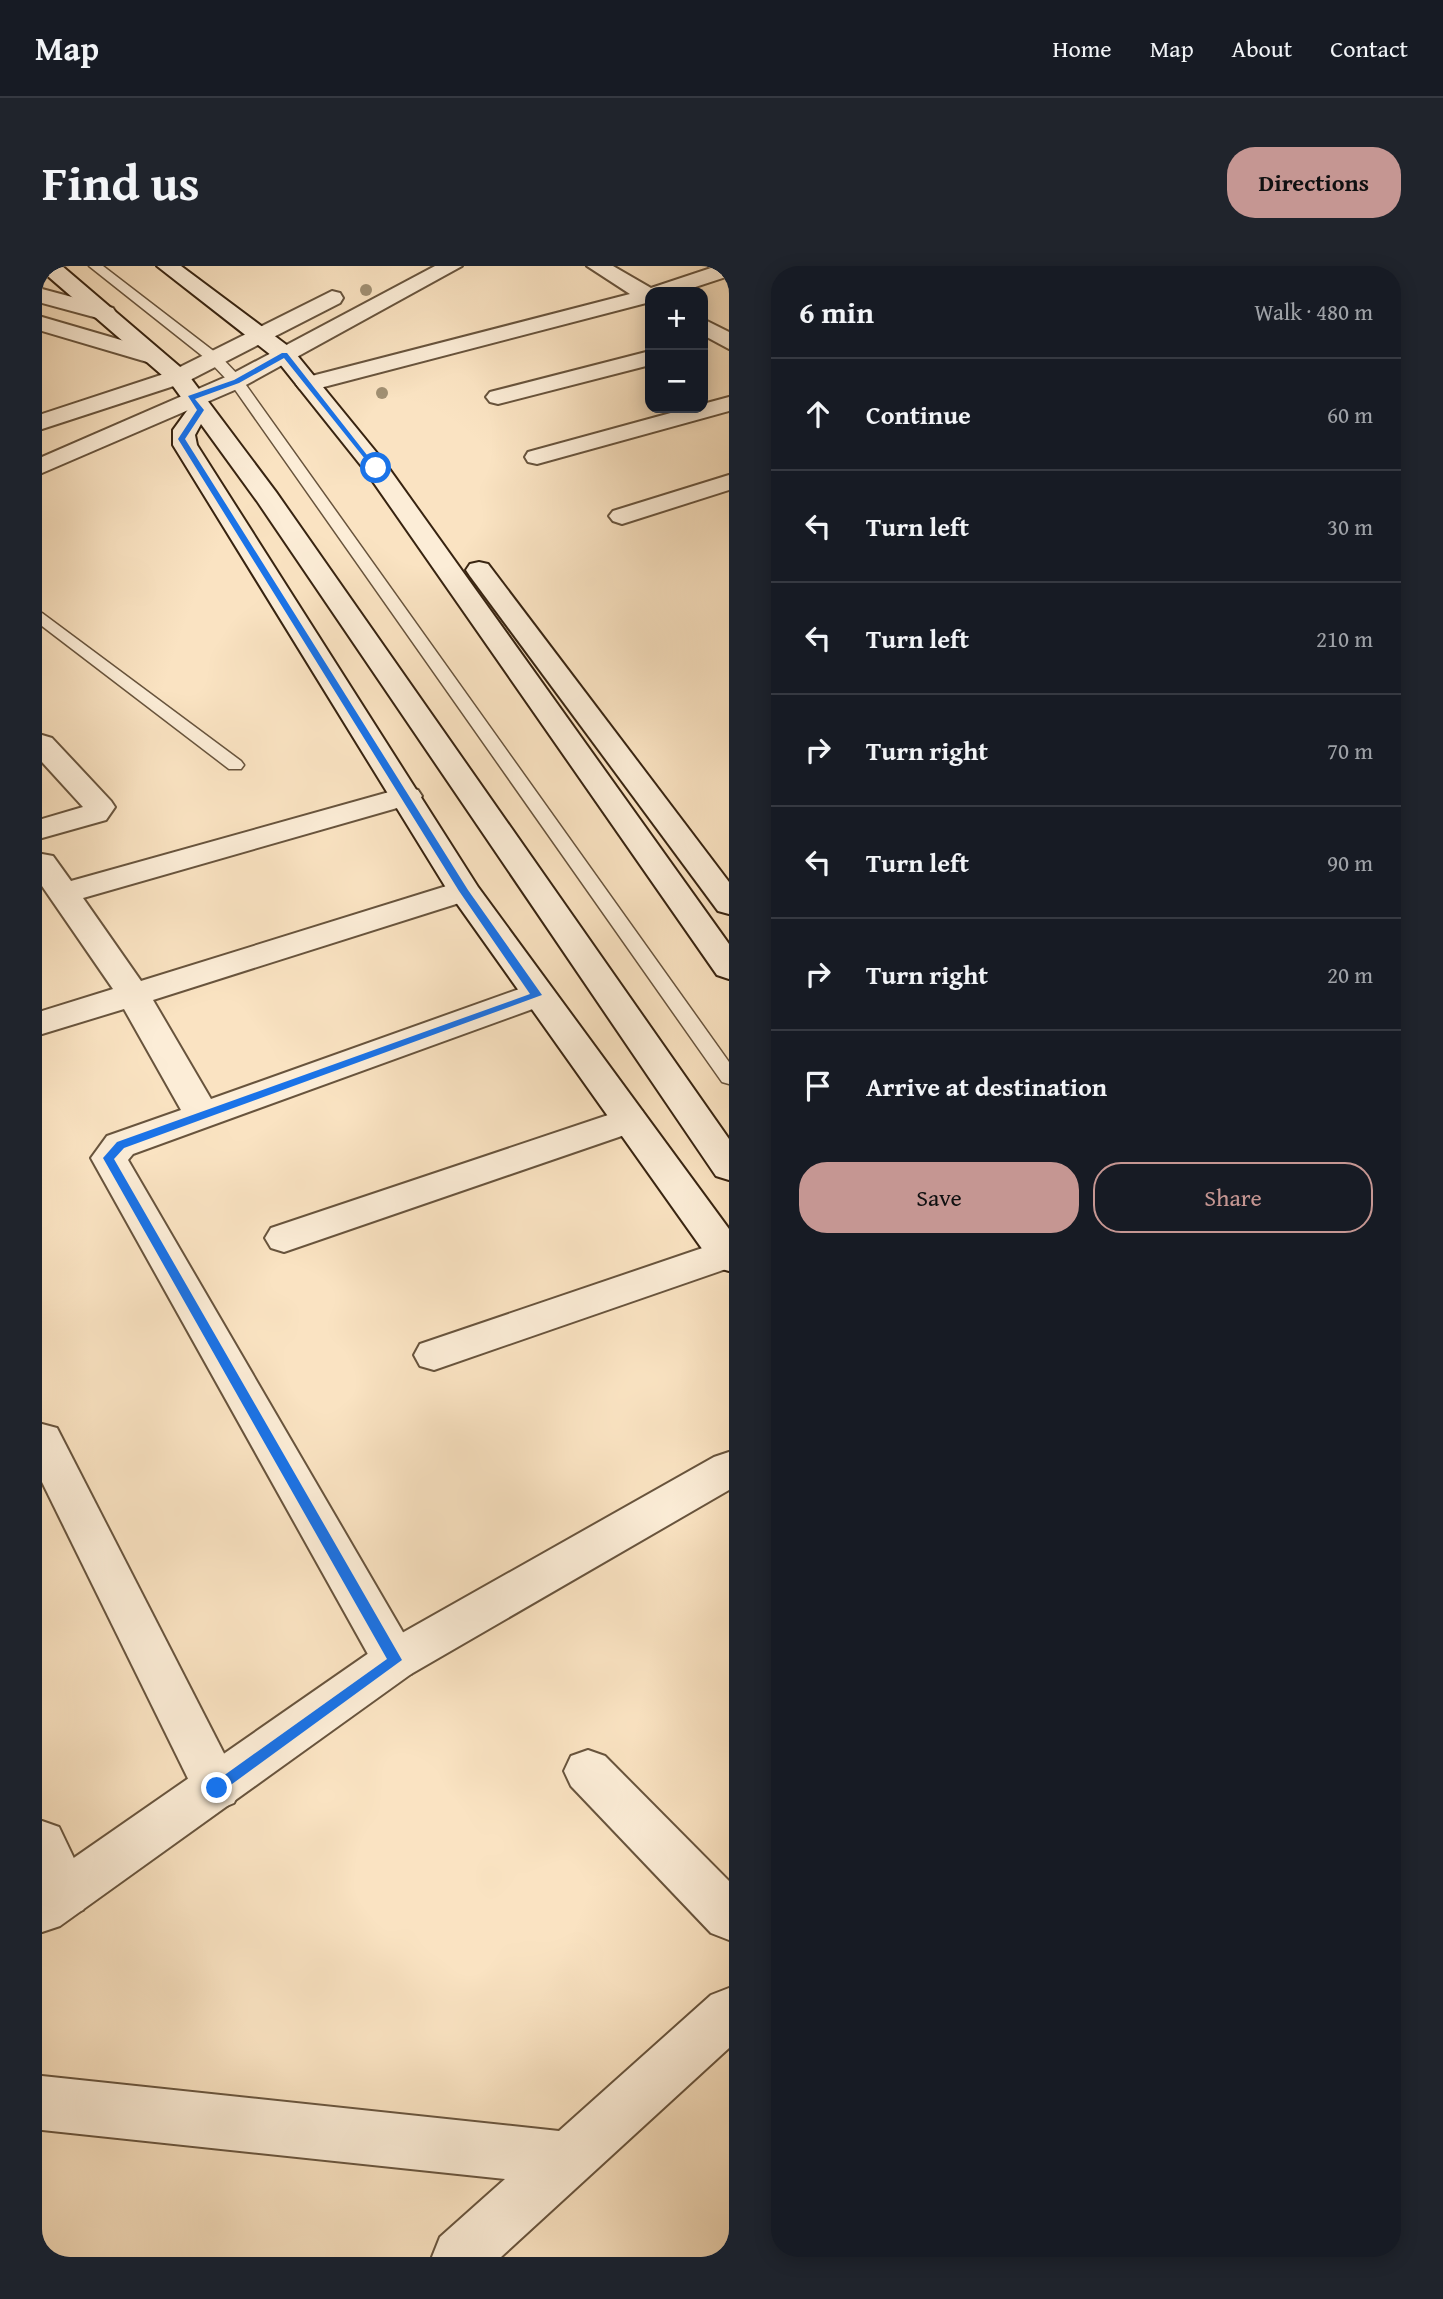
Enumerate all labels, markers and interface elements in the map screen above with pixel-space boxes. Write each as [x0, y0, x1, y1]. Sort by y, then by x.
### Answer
text: Map [35, 24, 99, 72]
text: Home [1053, 31, 1112, 66]
text: Map [1150, 31, 1194, 66]
text: About [1232, 31, 1292, 66]
text: Contact [1330, 31, 1408, 66]
text: Find us [42, 146, 200, 218]
button: Directions [1227, 147, 1401, 218]
map controls [645, 287, 708, 413]
button: + [645, 287, 708, 350]
text: 6 min [799, 290, 874, 334]
text: Walk · 480 m [1254, 295, 1373, 328]
button: − [645, 350, 708, 413]
icon: ahead [799, 395, 837, 433]
text: Continue [866, 395, 971, 434]
text: 60 m [1327, 398, 1373, 431]
route start [360, 452, 391, 483]
icon: left [799, 507, 837, 545]
text: Turn left [866, 507, 969, 546]
text: 30 m [1327, 510, 1373, 543]
icon: left [799, 619, 837, 657]
text: Turn left [866, 619, 969, 658]
text: 210 m [1316, 622, 1373, 655]
icon: right [799, 731, 837, 769]
text: Turn right [866, 731, 988, 770]
text: 70 m [1327, 734, 1373, 767]
icon: left [799, 843, 837, 881]
text: Turn left [866, 843, 969, 882]
text: 90 m [1327, 846, 1373, 879]
icon: right [799, 955, 837, 993]
text: Turn right [866, 955, 988, 994]
text: 20 m [1327, 958, 1373, 991]
icon: arrive [799, 1067, 837, 1105]
text: Arrive at destination [866, 1067, 1107, 1106]
button: Save [799, 1162, 1079, 1233]
button: Share [1093, 1162, 1373, 1233]
route end [201, 1772, 232, 1803]

